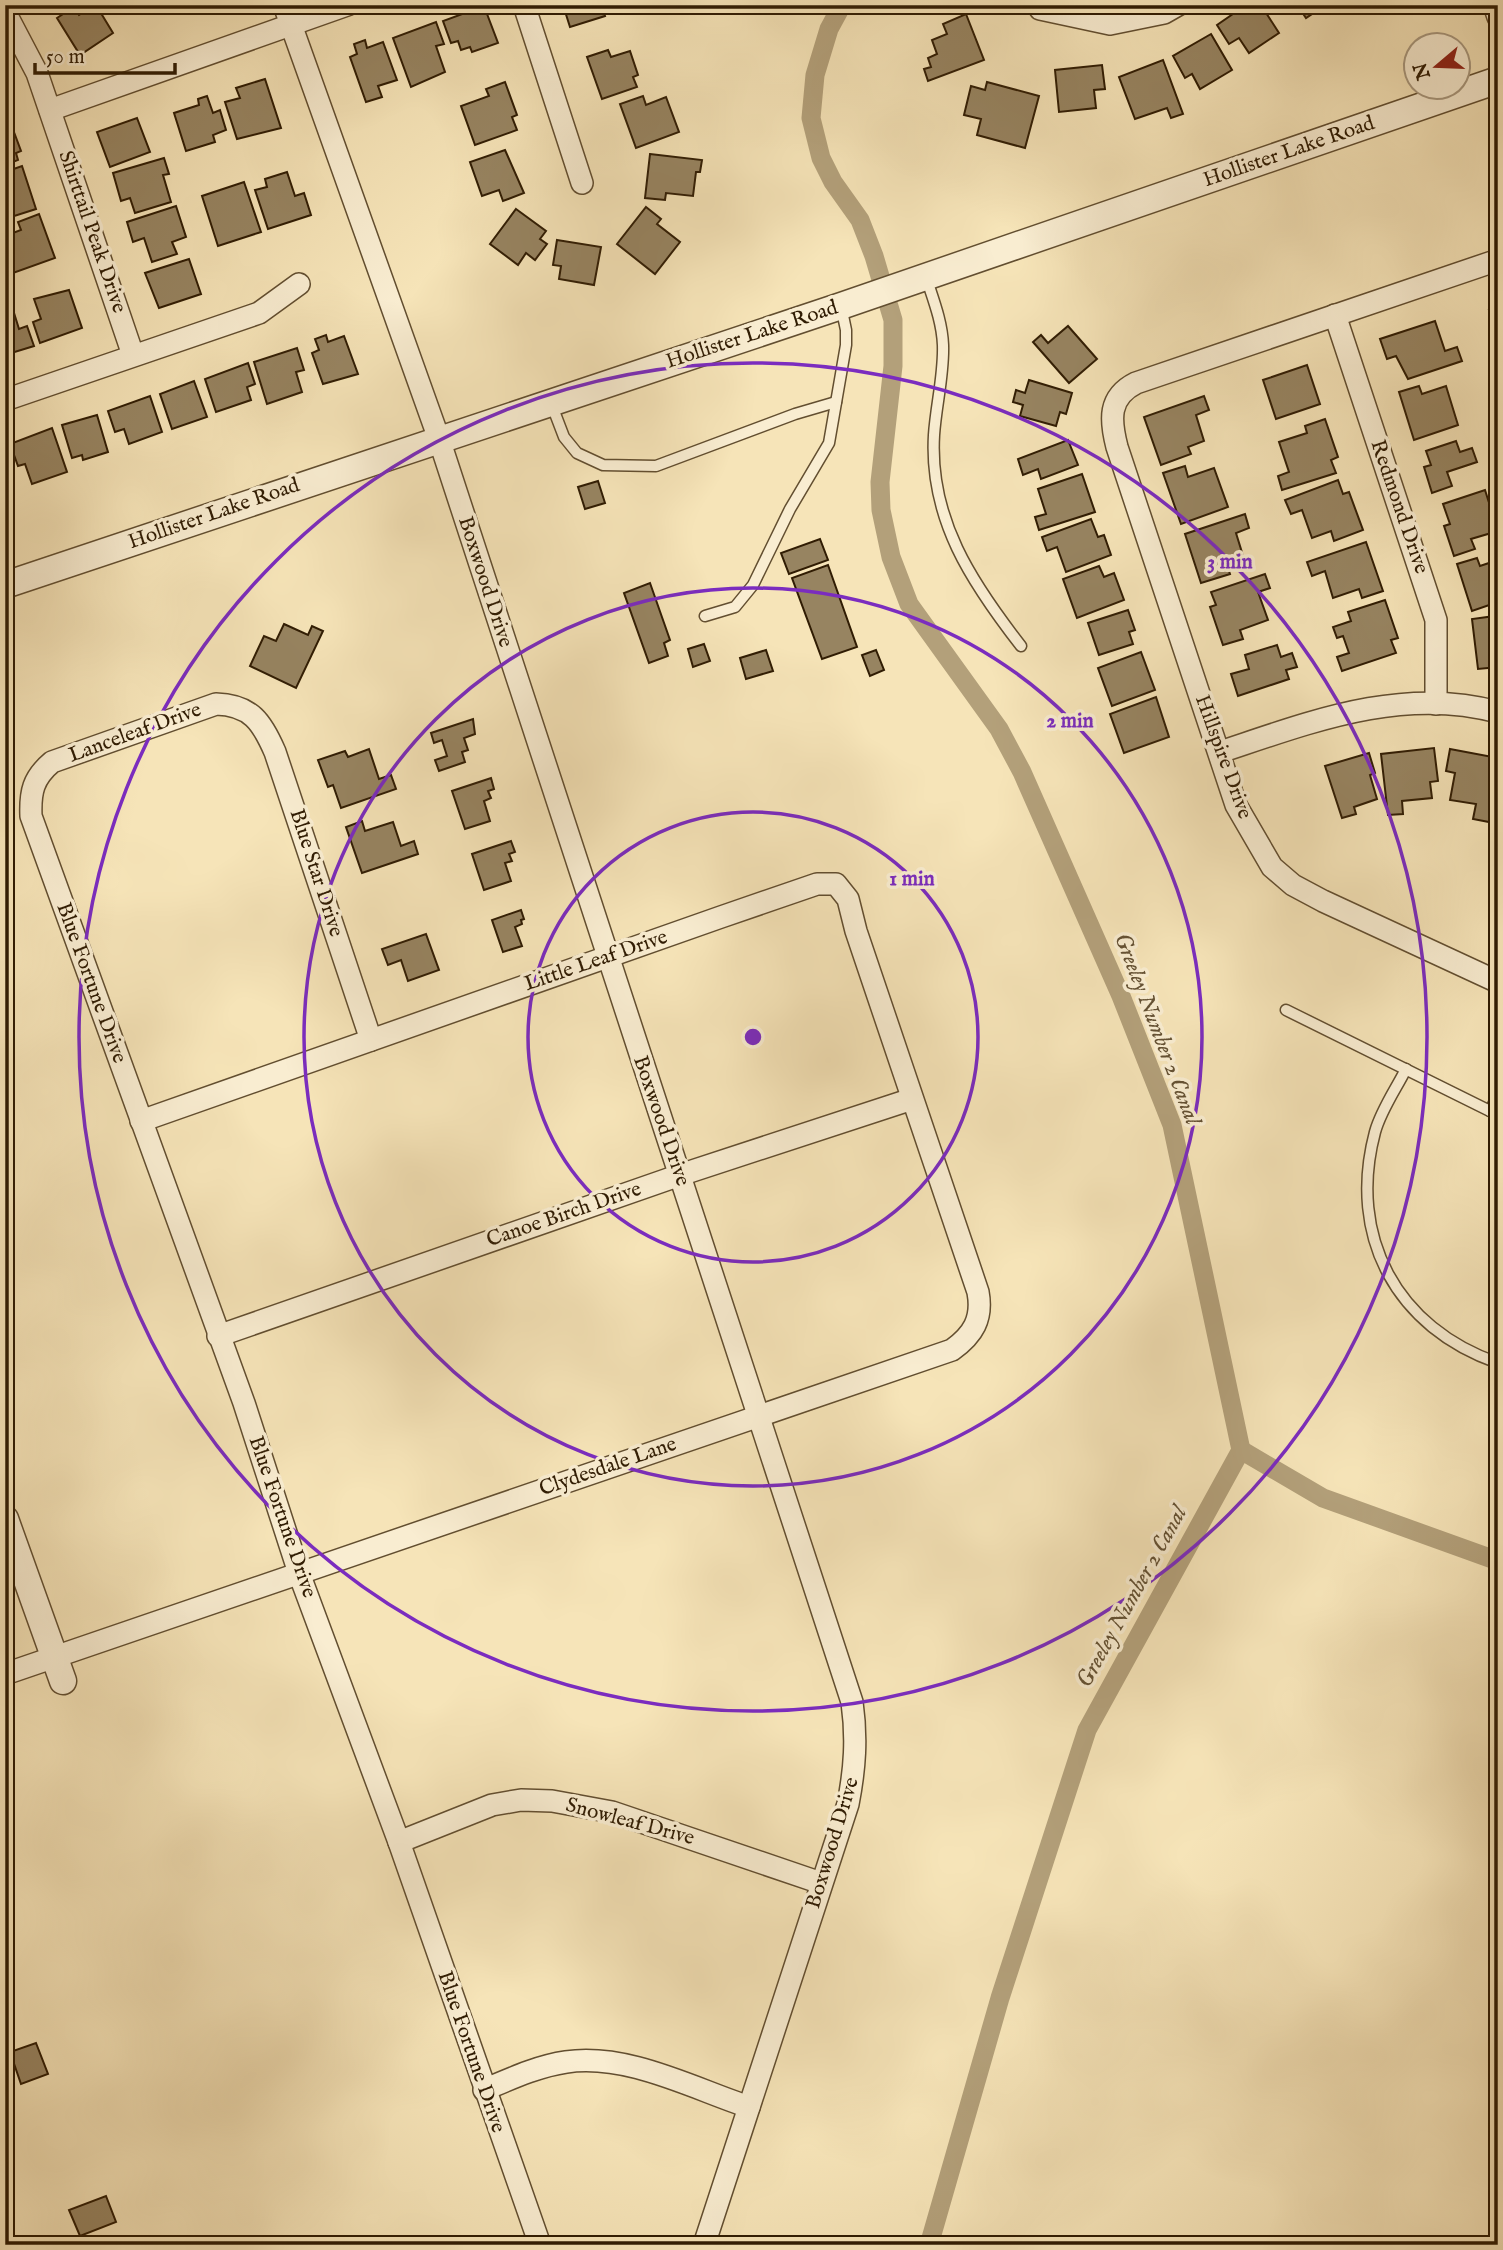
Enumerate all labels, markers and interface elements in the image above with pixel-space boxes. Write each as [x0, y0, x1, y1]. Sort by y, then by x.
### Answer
scale bar [35, 32, 175, 76]
north arrow [1402, 32, 1472, 102]
text: 50 m [46, 44, 85, 71]
text: N [1409, 59, 1437, 84]
street label: Hollister Lake Road [1200, 110, 1379, 194]
street label: Shirttail Peak Drive [52, 147, 133, 317]
street label: Hollister Lake Road [663, 294, 842, 376]
street label: Redmond Drive [1363, 436, 1435, 578]
street label: Hollister Lake Road [125, 472, 304, 556]
street label: Boxwood Drive [451, 513, 519, 651]
text: 3 min [1207, 549, 1253, 576]
street label: Hillspire Drive [1188, 691, 1258, 823]
street label: Lanceleaf Drive [65, 696, 205, 770]
text: 2 min [1046, 708, 1094, 735]
street label: Blue Star Drive [283, 806, 349, 941]
text: 1 min [889, 866, 935, 893]
street label: Blue Fortune Drive [49, 899, 133, 1067]
street label: Little Leaf Drive [521, 924, 672, 998]
water label: Greeley Number 2 Canal [1107, 929, 1207, 1130]
centre of rings [741, 1025, 765, 1049]
street label: Boxwood Drive [626, 1052, 696, 1190]
street label: Canoe Birch Drive [483, 1176, 645, 1254]
street label: Clydesdale Lane [536, 1431, 681, 1503]
street label: Blue Fortune Drive [242, 1433, 322, 1602]
water label: Greeley Number 2 Canal [1070, 1500, 1195, 1693]
street label: Boxwood Drive [800, 1774, 866, 1912]
street label: Snowleaf Drive [563, 1792, 698, 1852]
street label: Blue Fortune Drive [431, 1968, 511, 2137]

